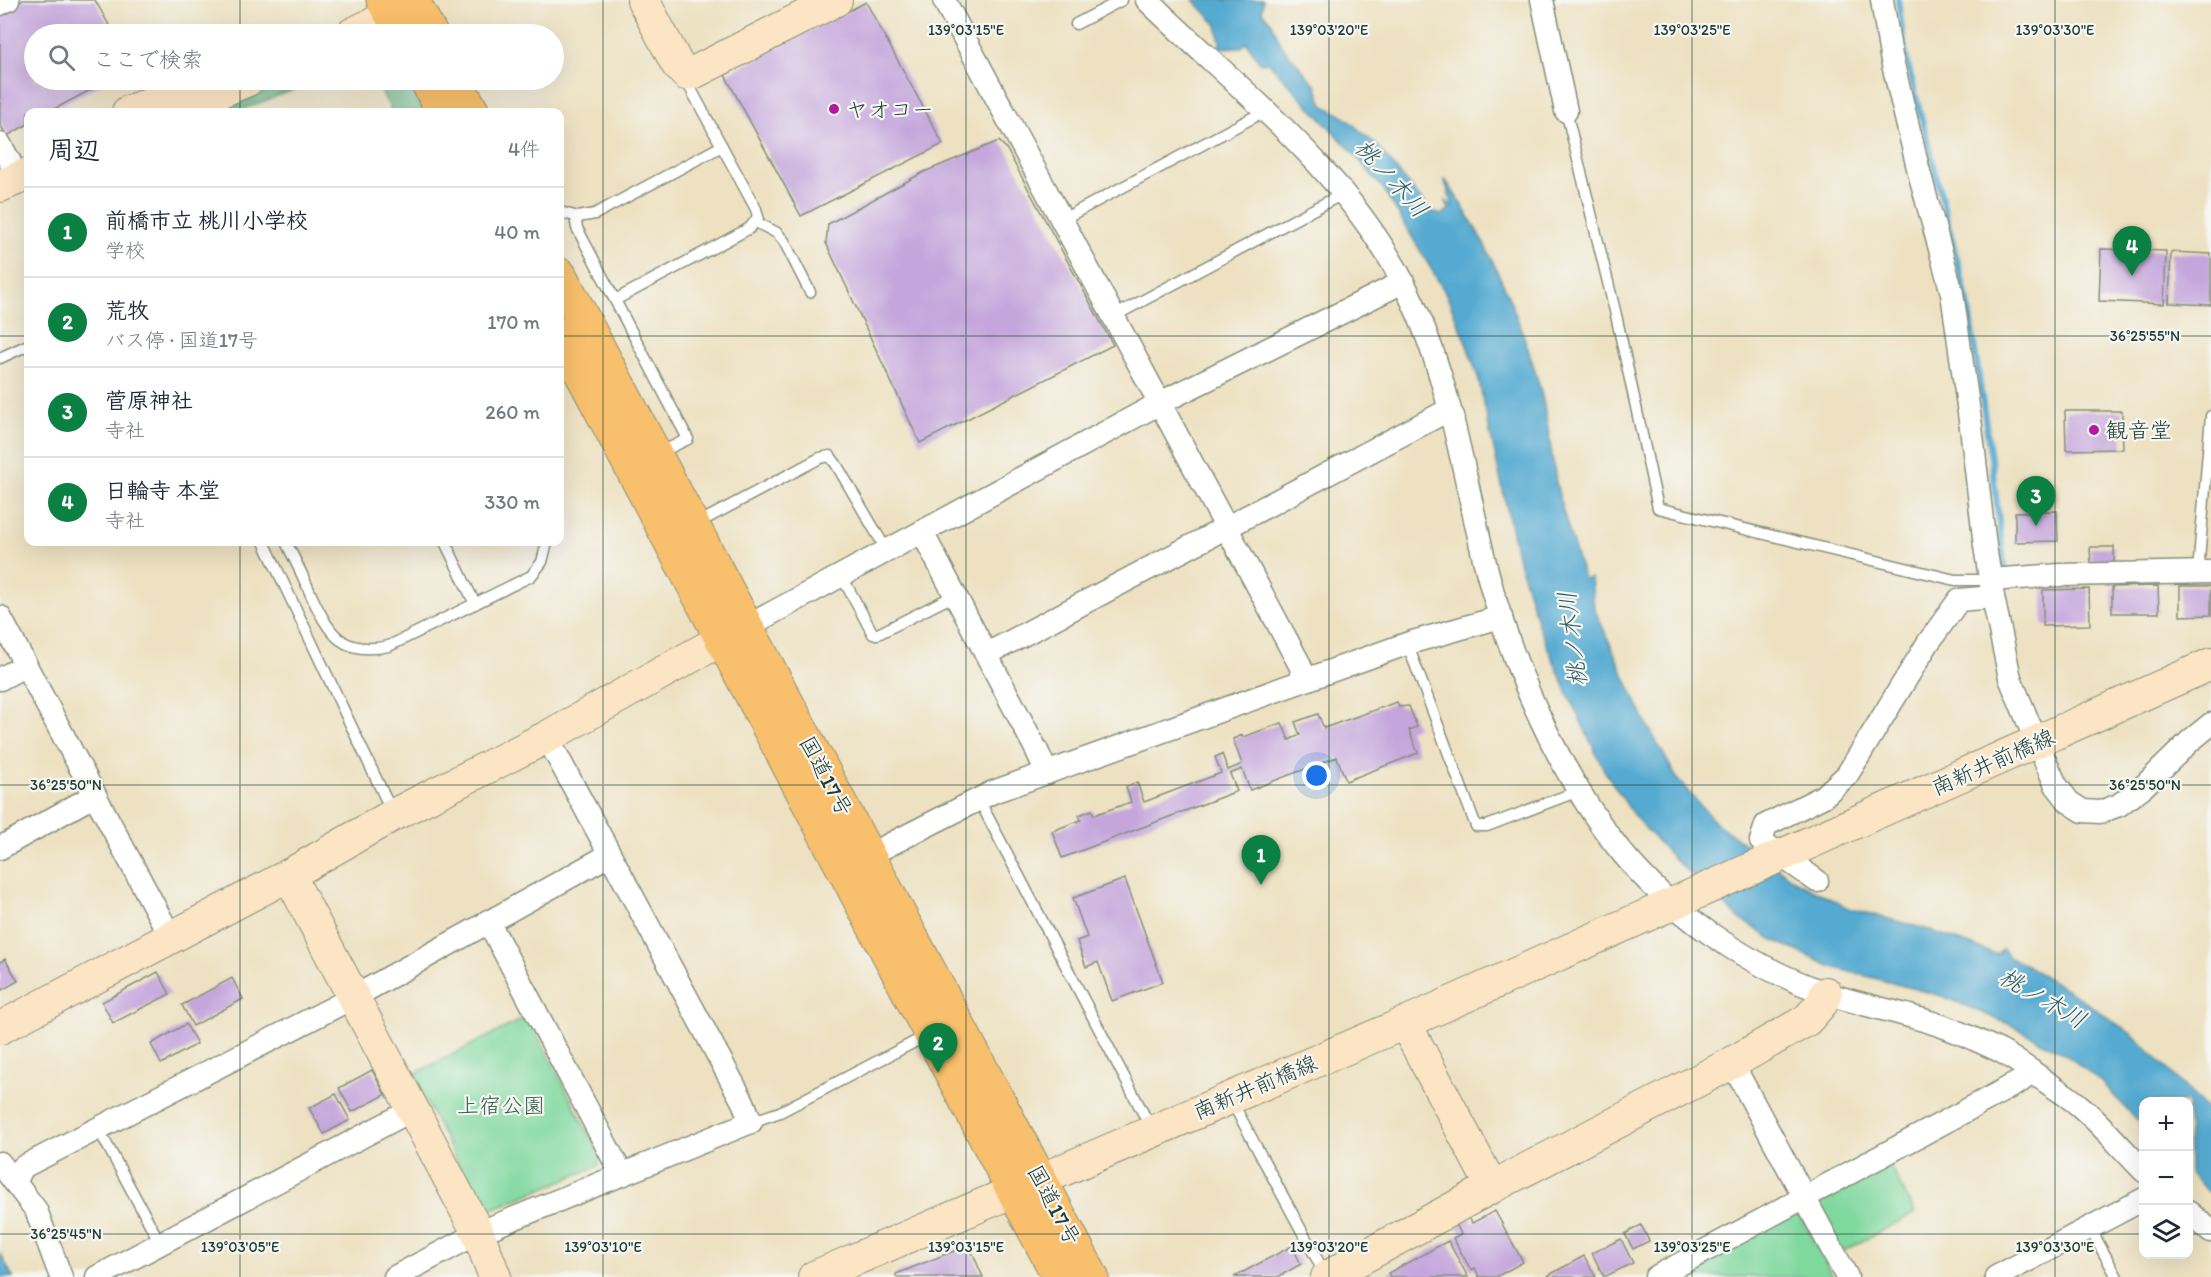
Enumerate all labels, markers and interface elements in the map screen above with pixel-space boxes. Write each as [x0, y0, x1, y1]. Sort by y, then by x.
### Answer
text: 139°03'15"E [928, 21, 1004, 39]
text: 139°03'20"E [1290, 21, 1368, 39]
text: 139°03'25"E [1653, 21, 1731, 39]
text: 139°03'30"E [2016, 21, 2094, 39]
search box [24, 24, 564, 90]
icon: search [45, 41, 78, 74]
text: ここで検索 [93, 46, 203, 73]
place label: ヤオコー [846, 96, 934, 123]
marker: ヤオコー [827, 102, 841, 116]
water label: 桃ノ木川 [1349, 133, 1435, 223]
text: 周辺 [48, 134, 100, 166]
text: 4件 [508, 137, 540, 161]
text: 前橋市立 桃川小学校 [105, 207, 308, 234]
text: 1 [63, 220, 72, 244]
text: 40 m [494, 220, 540, 244]
pin: 4 [2112, 226, 2152, 276]
text: 学校 [105, 238, 145, 262]
text: 荒牧 [105, 297, 149, 324]
text: 2 [62, 310, 73, 334]
text: 170 m [487, 310, 540, 334]
text: 36°25'55"N [2110, 327, 2180, 345]
text: バス停 · 国道17号 [105, 328, 258, 352]
text: 菅原神社 [105, 387, 193, 414]
text: 3 [62, 400, 73, 424]
text: 260 m [485, 400, 540, 424]
place label: 観音堂 [2106, 417, 2172, 444]
text: 寺社 [105, 418, 145, 442]
marker: 観音堂 [2087, 423, 2101, 437]
pin: 3 [2016, 476, 2056, 526]
text: 日輪寺 本堂 [105, 477, 220, 504]
text: 4 [61, 490, 74, 514]
text: 330 m [485, 490, 540, 514]
text: 寺社 [105, 508, 145, 532]
water label: 桃ノ木川 [1552, 590, 1592, 688]
street label: 南新井前橋線 [1927, 723, 2059, 801]
street label: 国道17号 [794, 731, 858, 821]
your location [1302, 761, 1331, 790]
text: 36°25'50"N [30, 776, 102, 794]
text: 36°25'50"N [2109, 776, 2181, 794]
pin: 1 [1242, 836, 1280, 885]
water label: 桃ノ木川 [1994, 961, 2092, 1035]
pin: 2 [918, 1024, 958, 1073]
street label: 南新井前橋線 [1189, 1049, 1321, 1125]
park label: 上宿公園 [457, 1092, 545, 1119]
map controls [2139, 1097, 2193, 1259]
button: + [2139, 1097, 2193, 1151]
button: − [2139, 1151, 2193, 1205]
street label: 国道17号 [1022, 1160, 1086, 1250]
button: layers [2139, 1205, 2193, 1259]
text: 36°25'45"N [30, 1225, 102, 1243]
text: 139°03'05"E [201, 1238, 279, 1256]
text: 139°03'10"E [564, 1238, 642, 1256]
text: 139°03'15"E [928, 1238, 1004, 1256]
text: 139°03'20"E [1290, 1238, 1368, 1256]
text: 139°03'25"E [1653, 1238, 1731, 1256]
text: 139°03'30"E [2016, 1238, 2094, 1256]

